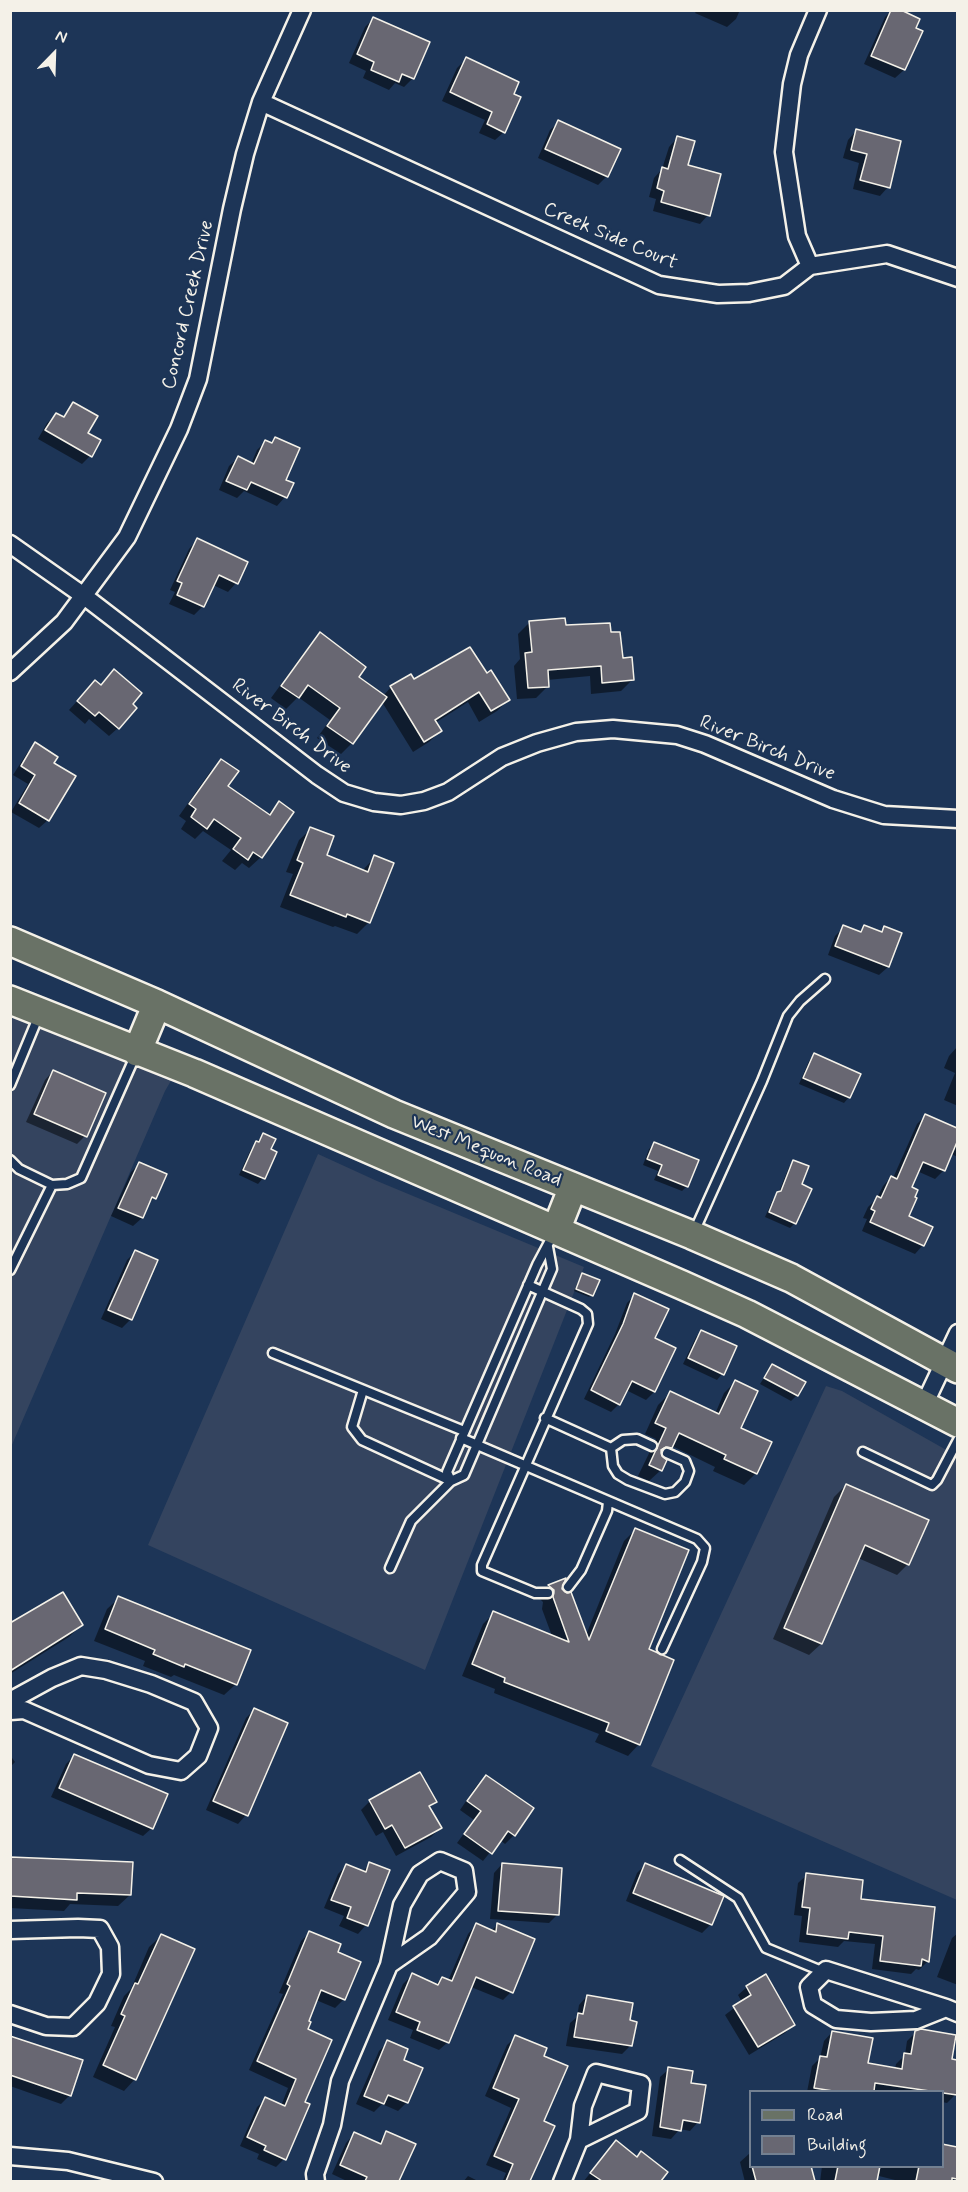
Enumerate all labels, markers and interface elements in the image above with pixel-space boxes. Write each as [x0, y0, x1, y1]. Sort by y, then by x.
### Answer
north arrow [24, 24, 84, 84]
text: N [52, 25, 70, 49]
street label: Creek Side Court [539, 198, 681, 276]
street label: Concord Creek Drive [158, 218, 220, 392]
street label: River Birch Drive [226, 674, 356, 780]
street label: River Birch Drive [696, 711, 838, 787]
street label: West Mequon Road [407, 1111, 565, 1193]
legend [749, 2090, 944, 2168]
text: Road [807, 2103, 843, 2127]
text: Building [807, 2133, 867, 2157]

